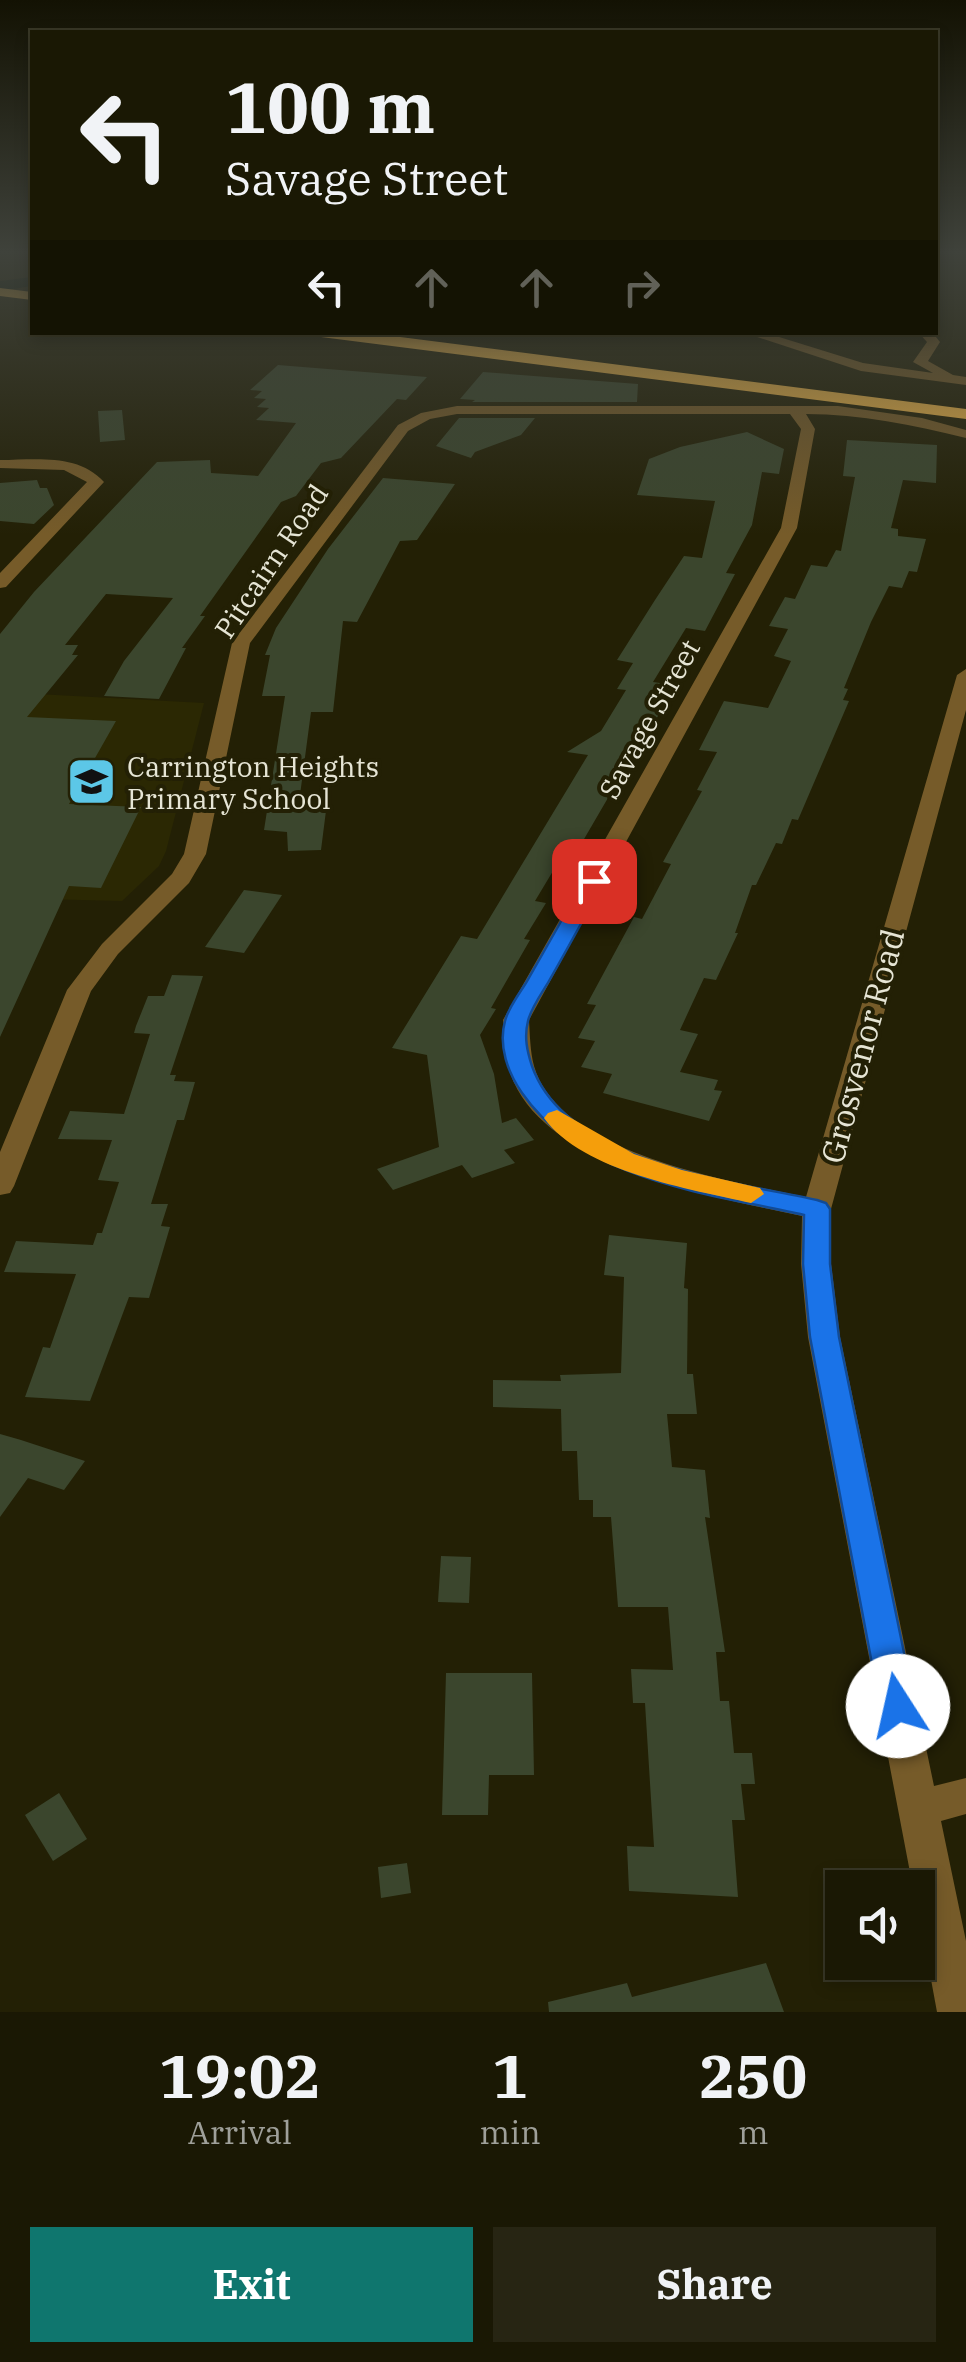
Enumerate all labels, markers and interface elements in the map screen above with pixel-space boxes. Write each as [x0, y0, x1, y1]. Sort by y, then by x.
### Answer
text: 100 m [225, 61, 435, 152]
icon: left [60, 70, 190, 200]
text: Savage Street [225, 149, 508, 207]
icon: left [299, 260, 354, 315]
icon: ahead [404, 260, 459, 315]
icon: ahead [509, 260, 564, 315]
icon: right [614, 260, 669, 315]
street label: Pitcairn Road [206, 477, 336, 645]
street label: Savage Street [590, 633, 708, 805]
place label: Carrington Heights Primary School [127, 748, 379, 817]
school or university icon: Carrington Heights Primary School [66, 756, 118, 808]
pin [552, 839, 637, 924]
icon: arrive [567, 854, 622, 909]
street label: Grosvenor Road [811, 924, 913, 1168]
position arrow [846, 1654, 950, 1758]
map controls [825, 1870, 935, 1980]
button: sound [825, 1870, 935, 1980]
text: 19:02 [159, 2036, 321, 2115]
text: 1 [492, 2036, 528, 2115]
text: 250 [699, 2036, 807, 2115]
text: Arrival [188, 2111, 292, 2153]
text: min [480, 2111, 541, 2153]
text: m [738, 2111, 769, 2153]
button: Exit [30, 2227, 473, 2342]
button: Share [493, 2227, 936, 2342]

